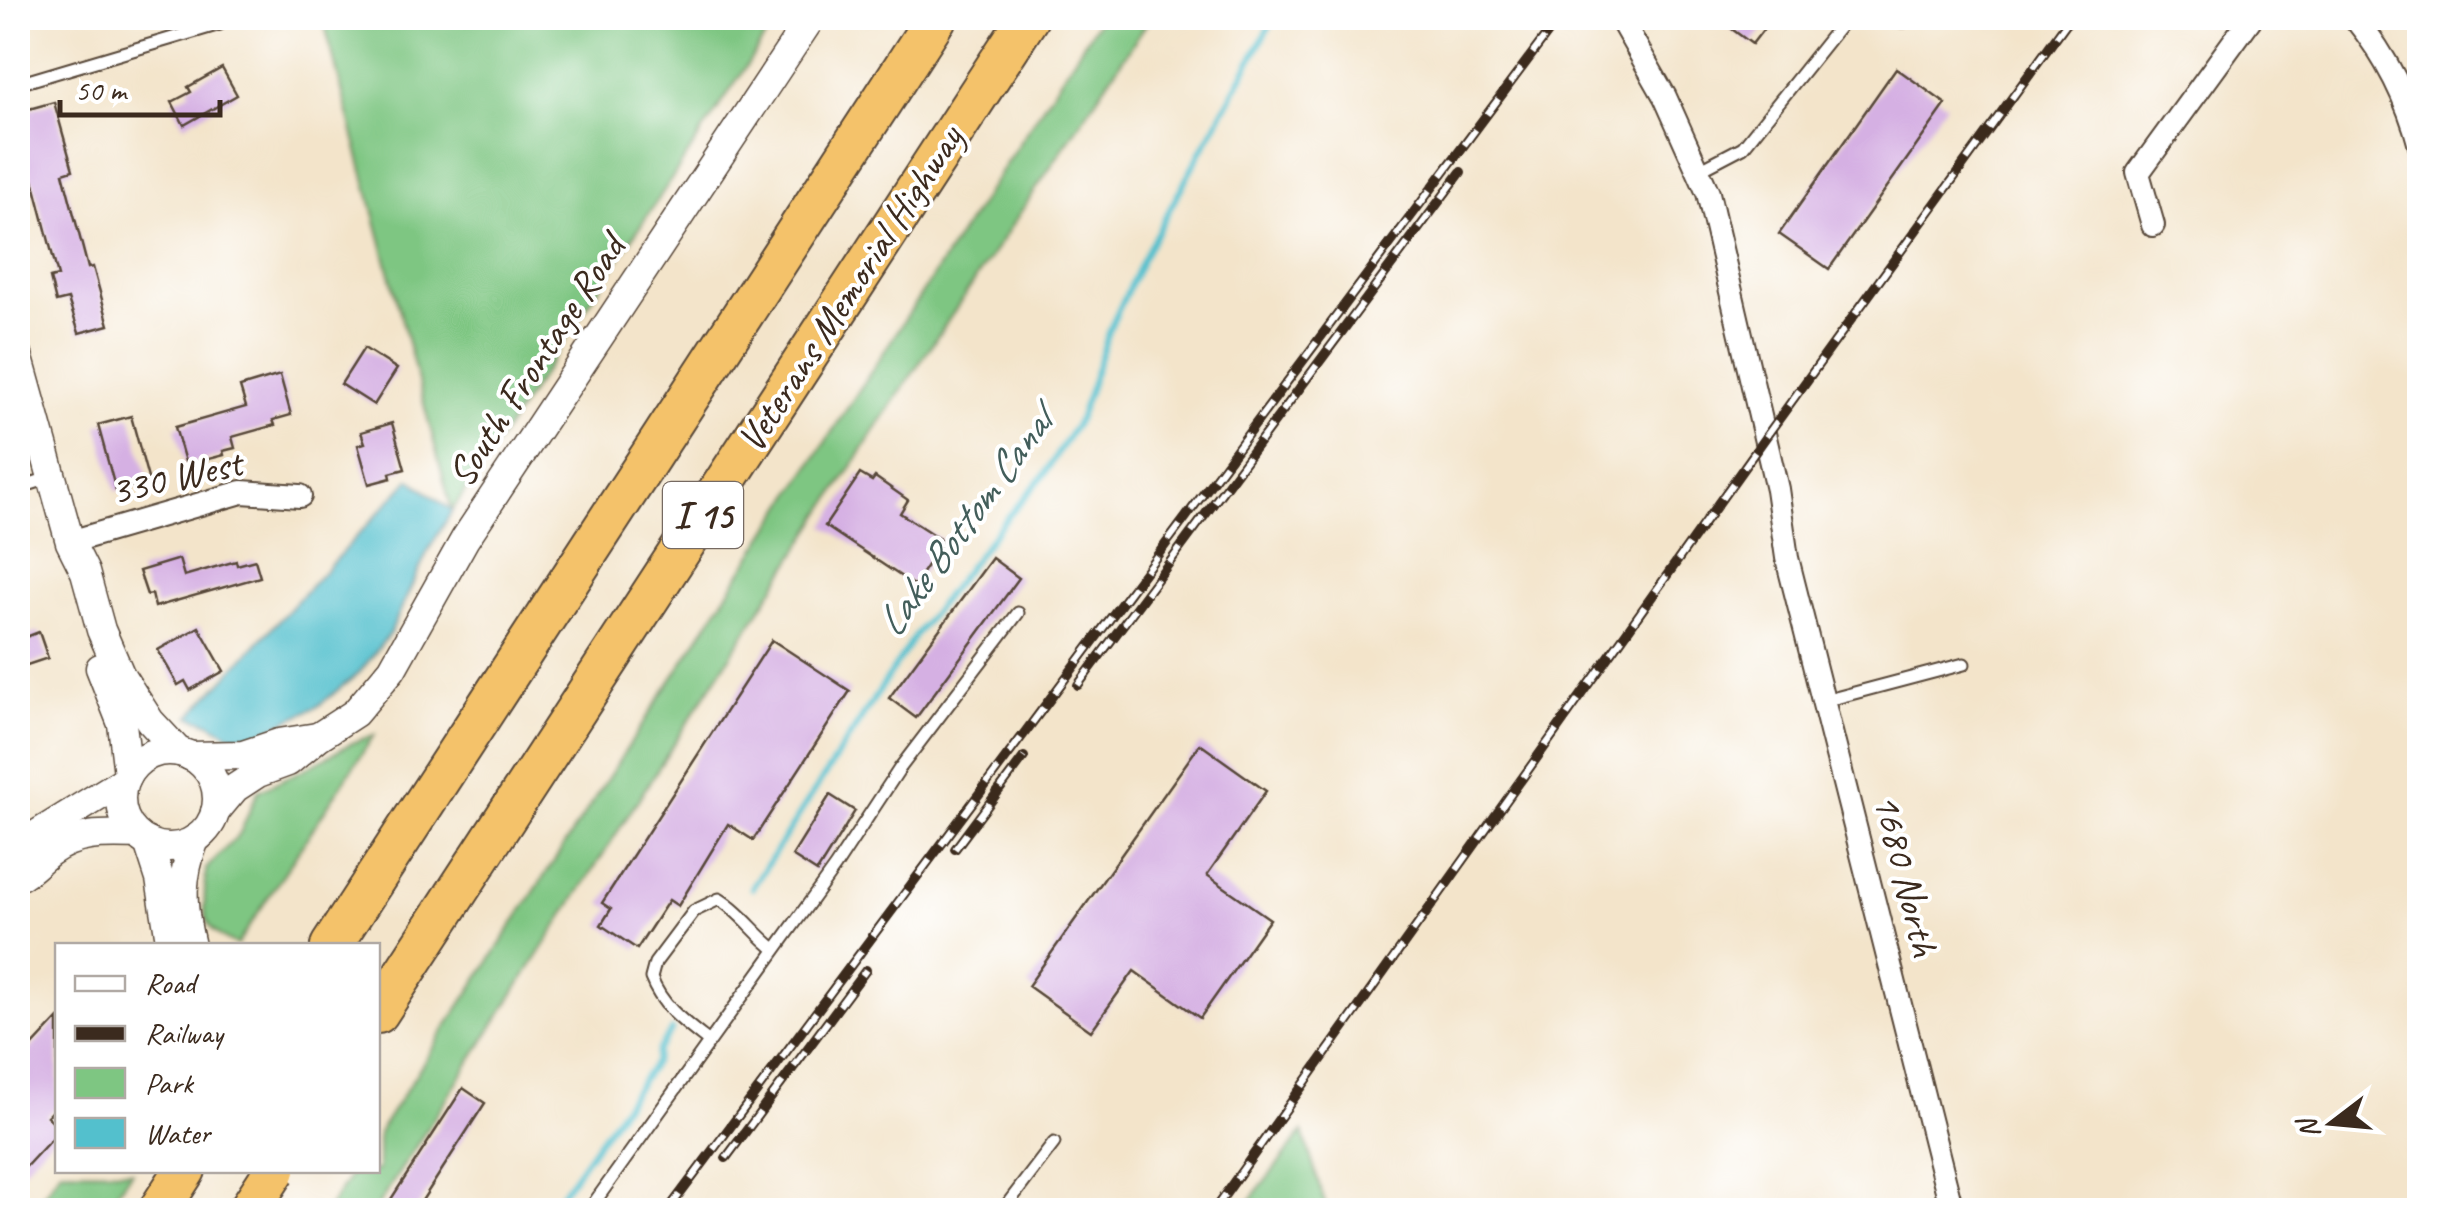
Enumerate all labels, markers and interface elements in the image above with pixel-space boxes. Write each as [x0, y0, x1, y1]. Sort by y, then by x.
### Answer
scale bar [60, 55, 220, 117]
text: 50 m [75, 71, 128, 109]
street label: Veterans Memorial Highway [726, 114, 975, 462]
street label: South Frontage Road [436, 221, 639, 496]
water label: Lake Bottom Canal [864, 389, 1072, 647]
street label: 330 West [106, 437, 250, 516]
road number: I 15 [663, 482, 743, 548]
street label: 1680 North [1862, 789, 1950, 962]
legend [55, 943, 380, 1173]
text: Road [145, 964, 199, 1002]
text: Railway [145, 1014, 225, 1052]
text: Park [145, 1064, 195, 1102]
north arrow [2282, 1073, 2382, 1173]
text: N [2288, 1112, 2328, 1143]
text: Water [145, 1114, 212, 1152]

